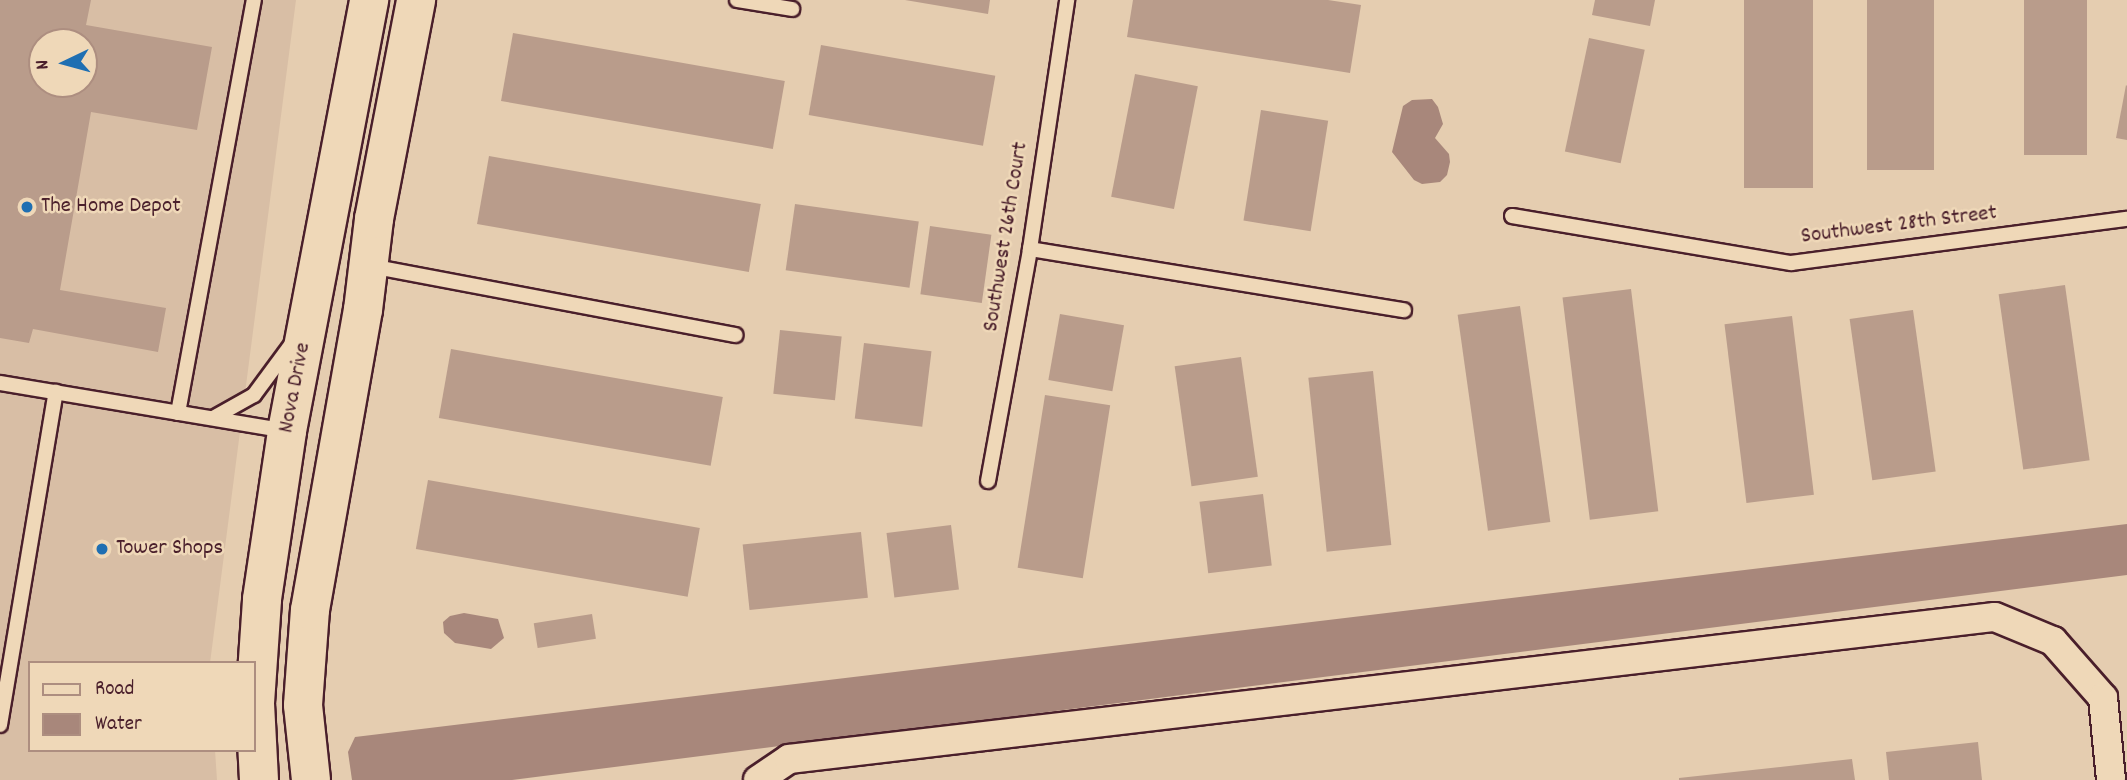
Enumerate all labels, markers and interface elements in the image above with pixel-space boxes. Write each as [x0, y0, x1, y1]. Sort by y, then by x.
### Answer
north arrow [28, 28, 98, 98]
text: N [30, 59, 57, 71]
street label: Southwest 26th Court [978, 140, 1036, 334]
place label: The Home Depot [41, 193, 181, 221]
marker: The Home Depot [19, 199, 35, 215]
street label: Southwest 28th Street [1799, 200, 1999, 252]
street label: Nova Drive [274, 340, 318, 436]
place label: Tower Shops [116, 535, 223, 563]
marker: Tower Shops [94, 541, 110, 557]
legend [28, 661, 256, 752]
text: Road [95, 675, 134, 705]
text: Water [95, 710, 142, 740]

